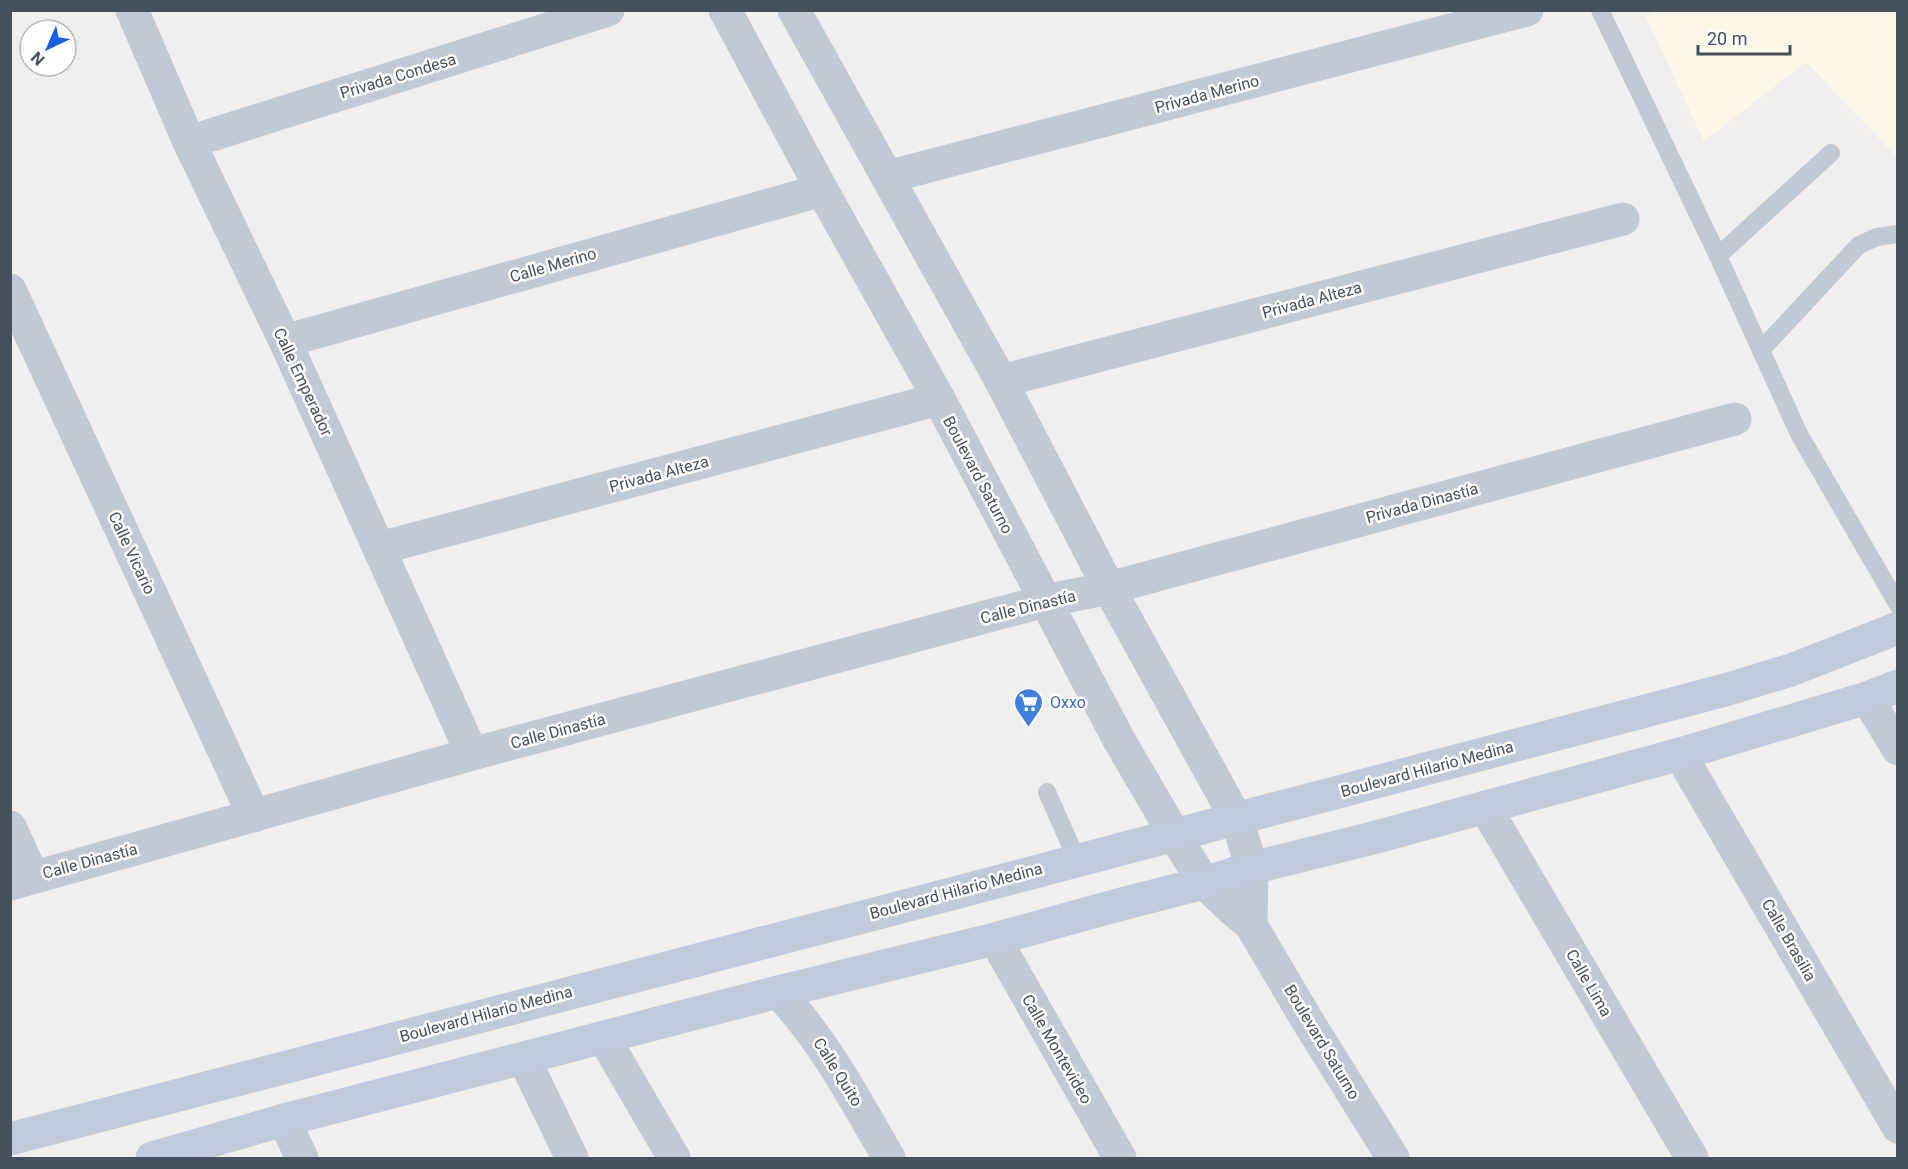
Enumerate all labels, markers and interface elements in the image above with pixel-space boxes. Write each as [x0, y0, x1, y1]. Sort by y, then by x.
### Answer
north arrow [18, 18, 78, 78]
scale bar [1698, 18, 1790, 56]
text: 20 m [1707, 28, 1747, 49]
text: N [27, 48, 49, 69]
street label: Privada Condesa [338, 49, 458, 103]
street label: Privada Merino [1153, 71, 1261, 117]
street label: Calle Merino [508, 244, 598, 286]
street label: Privada Alteza [1260, 278, 1364, 322]
street label: Calle Emperador [270, 325, 337, 440]
street label: Boulevard Saturno [939, 413, 1017, 537]
street label: Privada Alteza [607, 452, 711, 496]
street label: Privada Dinastía [1364, 479, 1480, 527]
street label: Calle Vicario [105, 509, 159, 597]
street label: Calle Dinastía [978, 586, 1078, 628]
supermarket icon: Oxxo [1013, 686, 1045, 728]
place label: Oxxo [1050, 693, 1086, 712]
street label: Calle Dinastía [508, 709, 608, 753]
street label: Boulevard Hilario Medina [1339, 737, 1515, 801]
street label: Calle Dinastía [40, 839, 140, 883]
street label: Boulevard Hilario Medina [868, 859, 1044, 923]
street label: Calle Brasilia [1758, 896, 1820, 984]
street label: Calle Lima [1562, 946, 1616, 1020]
street label: Boulevard Saturno [1280, 981, 1364, 1103]
street label: Boulevard Hilario Medina [398, 982, 574, 1046]
street label: Calle Montevideo [1018, 991, 1096, 1107]
street label: Calle Quito [809, 1034, 867, 1110]

